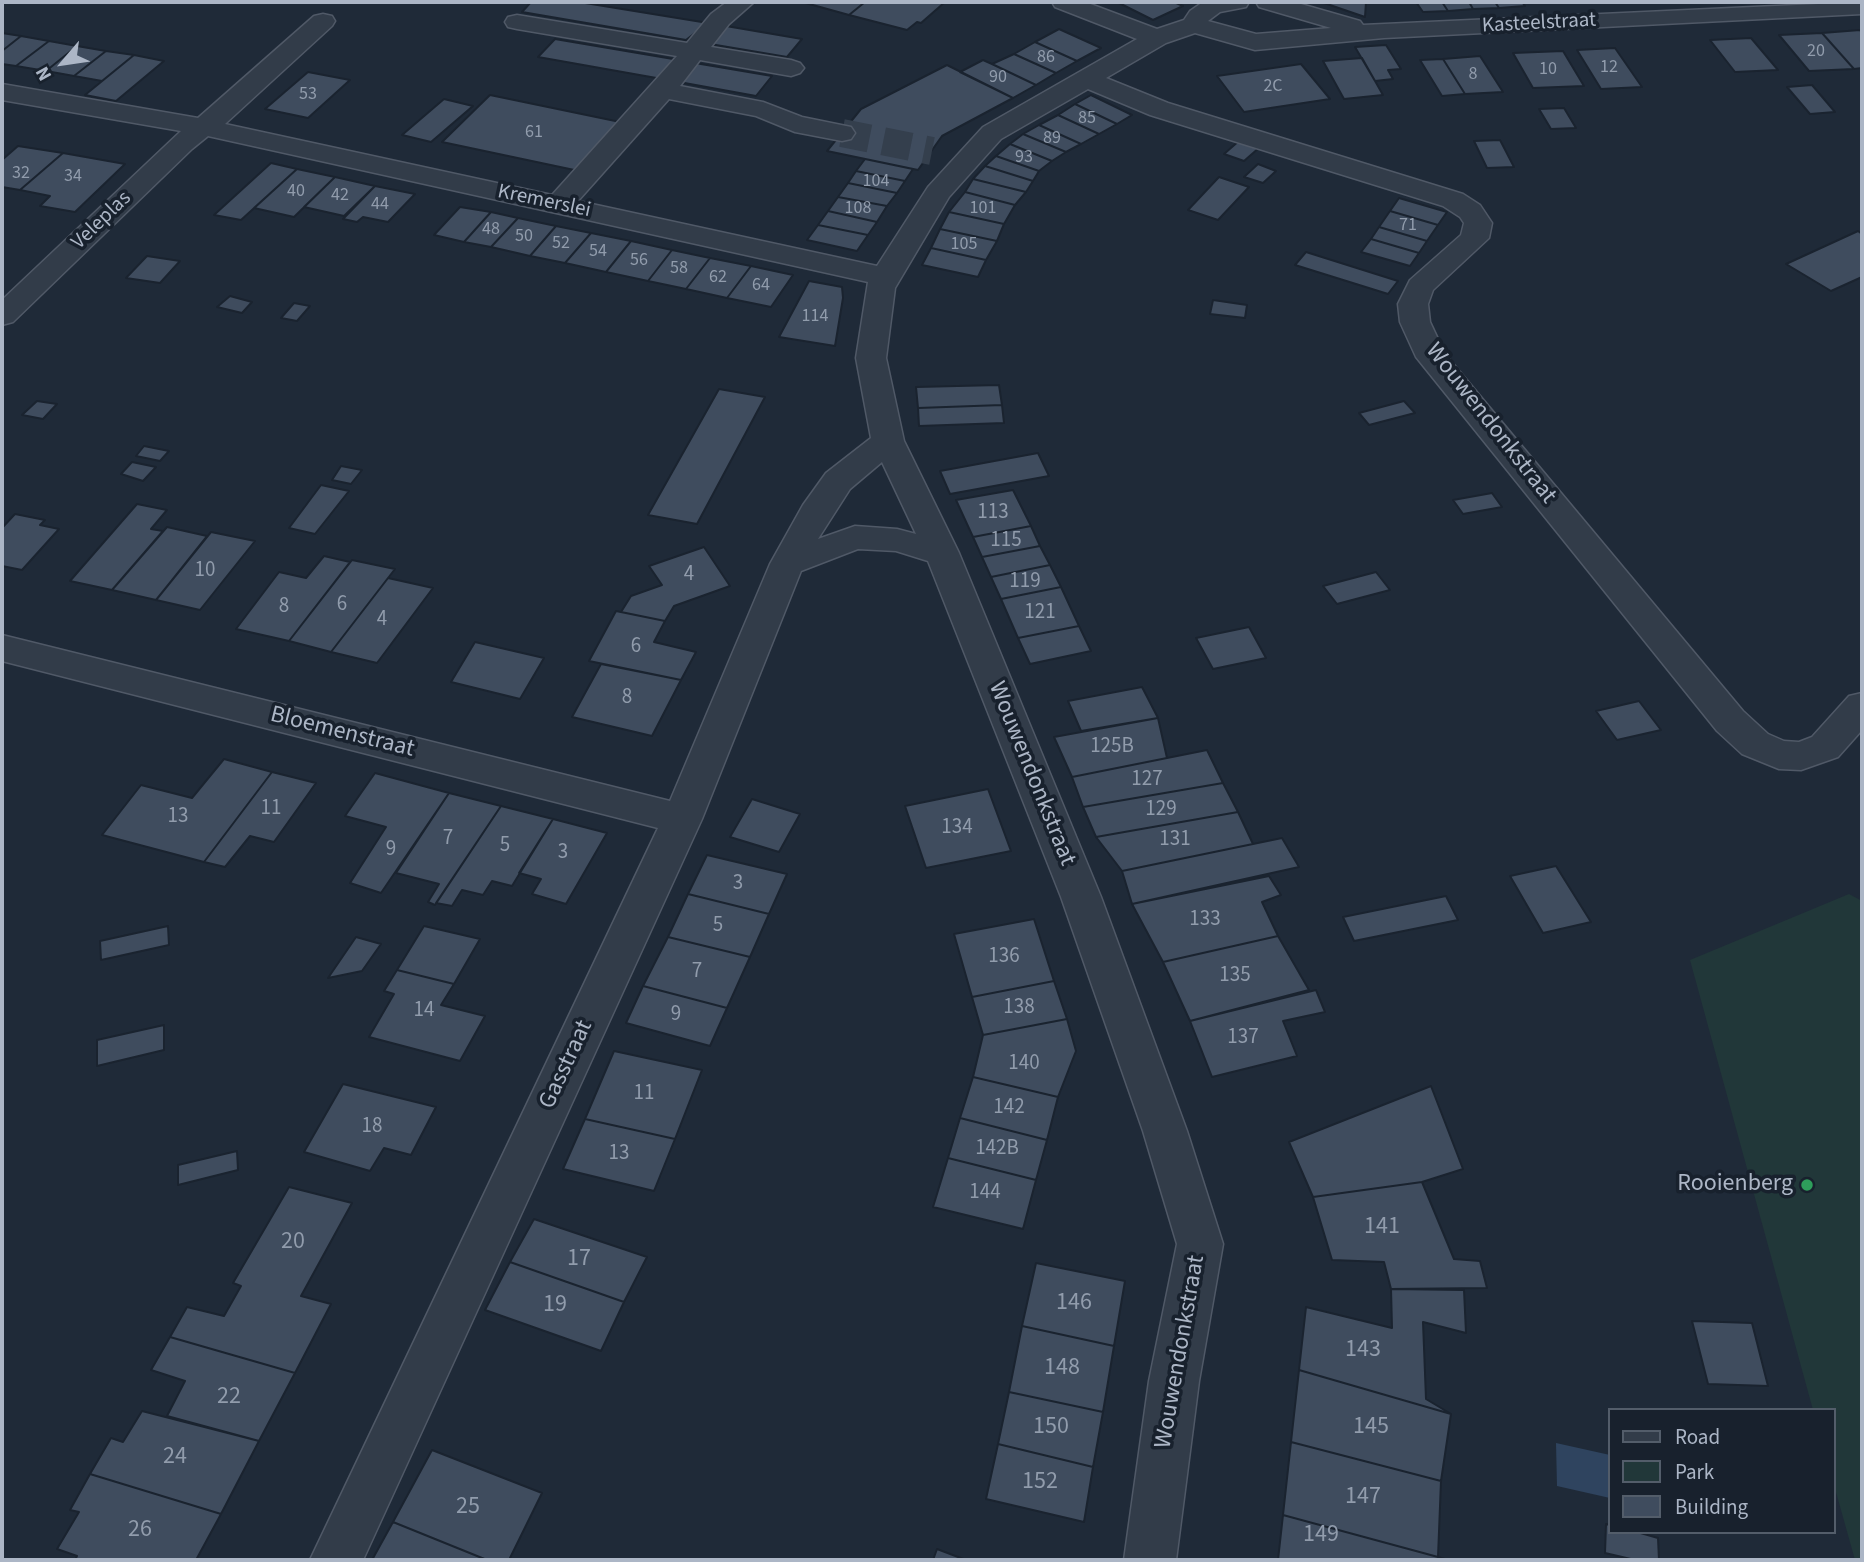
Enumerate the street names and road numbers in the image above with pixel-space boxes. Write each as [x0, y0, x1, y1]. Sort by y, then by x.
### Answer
street label: Kasteelstraat [1481, 8, 1597, 40]
street label: Kremerslei [495, 180, 593, 224]
street label: Veleplas [67, 187, 137, 255]
street label: Wouwendonkstraat [1418, 338, 1562, 510]
street label: Wouwendonkstraat [981, 678, 1081, 870]
street label: Bloemenstraat [267, 701, 417, 765]
street label: Gasstraat [534, 1016, 600, 1114]
street label: Wouwendonkstraat [1150, 1253, 1212, 1451]

